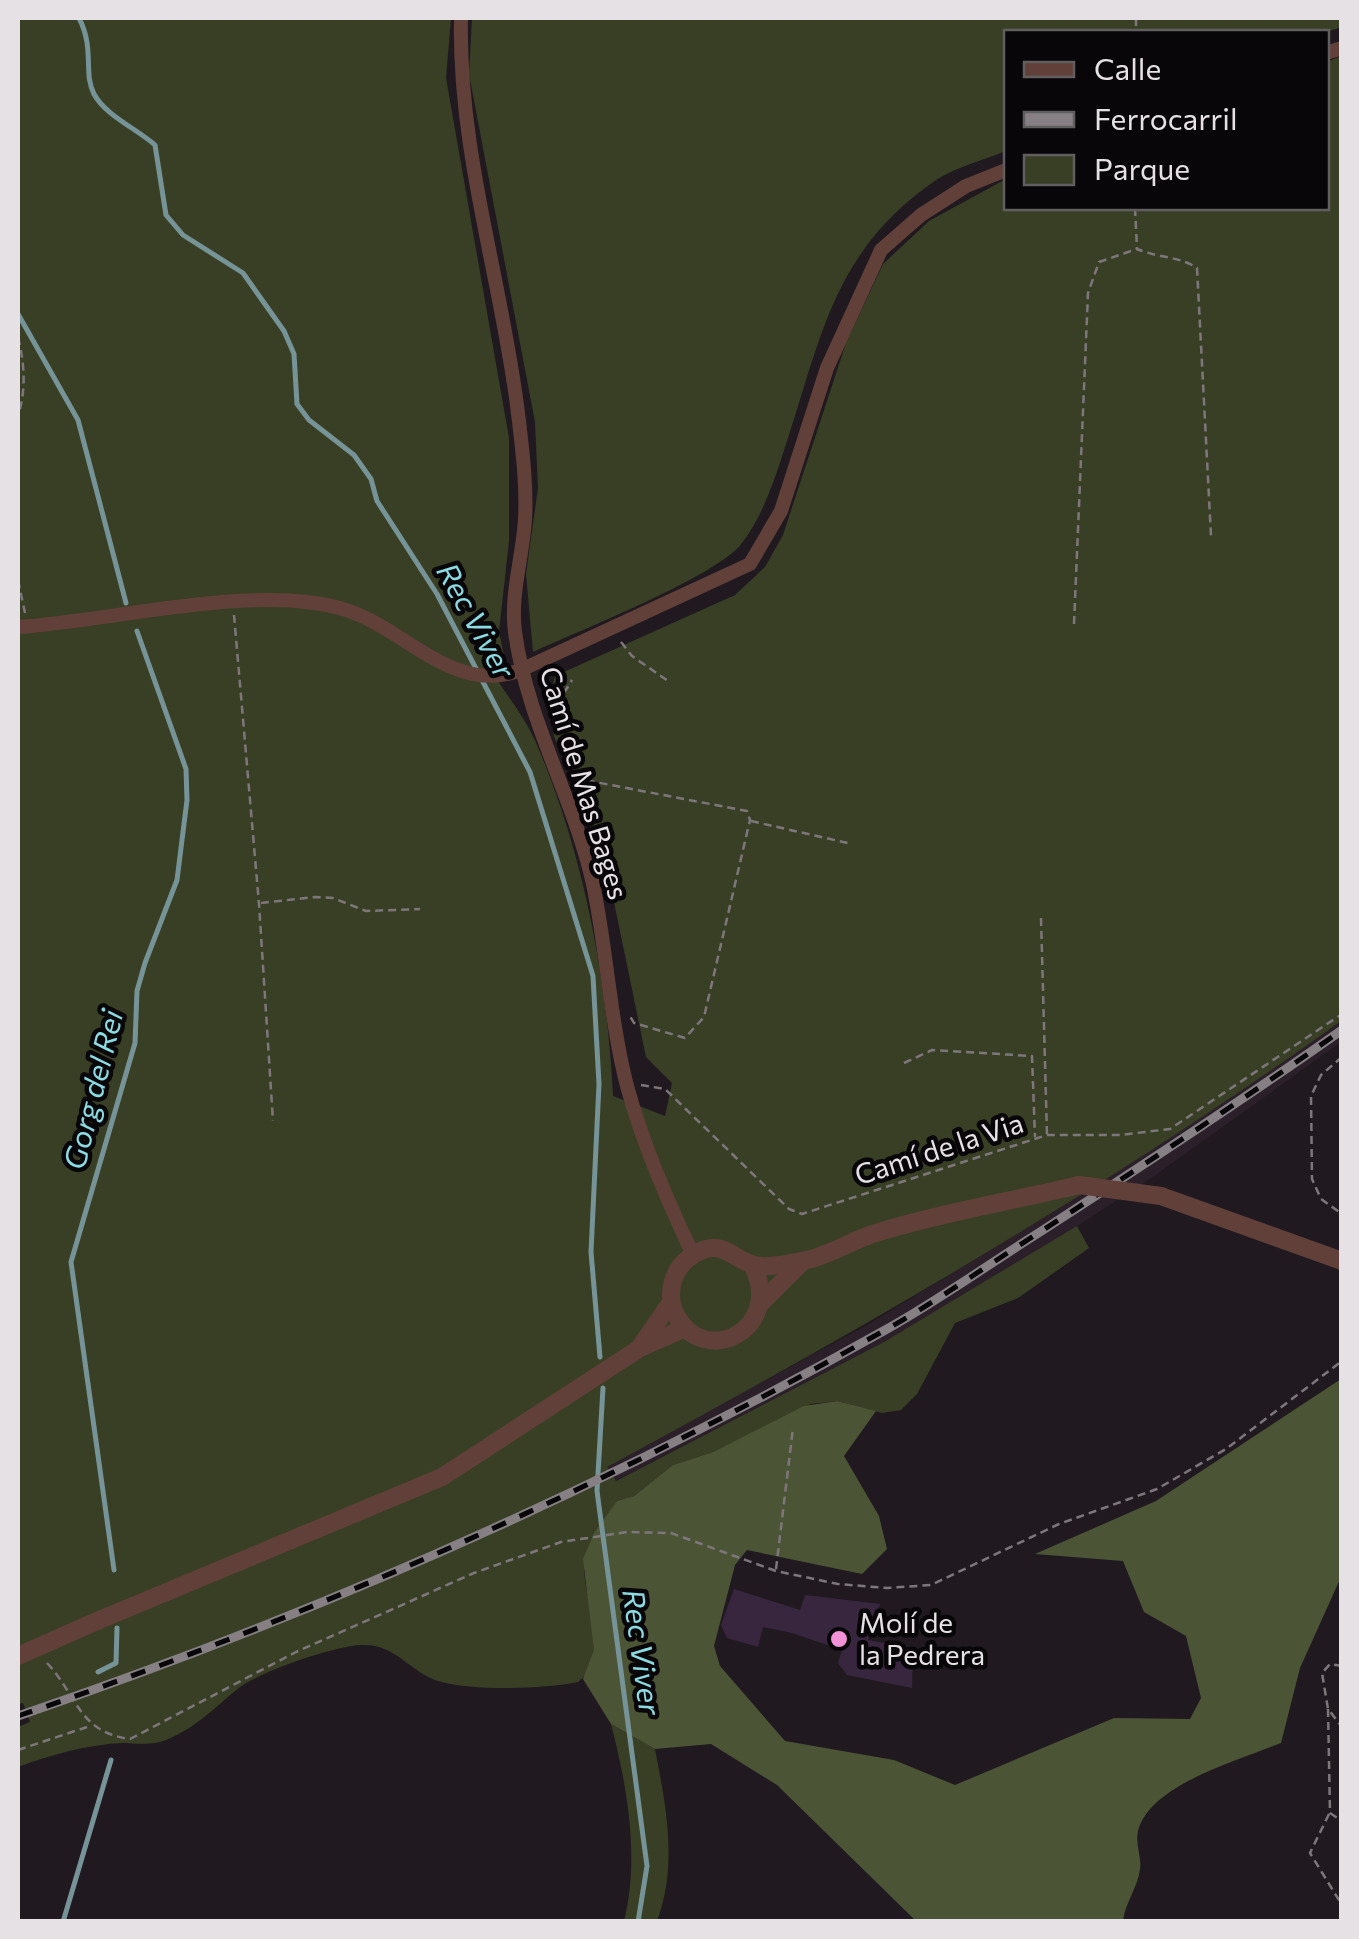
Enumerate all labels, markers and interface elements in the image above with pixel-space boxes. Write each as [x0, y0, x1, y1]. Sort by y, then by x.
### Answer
legend [1004, 30, 1329, 210]
text: Calle [1094, 49, 1161, 86]
text: Ferrocarril [1094, 99, 1238, 136]
text: Parque [1094, 149, 1190, 186]
water label: Rec Viver [430, 555, 525, 685]
street label: Camí de Mas Bages [533, 662, 637, 903]
water label: Gorg del Rei [54, 1005, 130, 1173]
street label: Camí de la Via [850, 1105, 1027, 1191]
water label: Rec Viver [616, 1586, 671, 1718]
place label: Molí de la Pedrera [859, 1605, 985, 1671]
marker: Molí de la Pedrera [828, 1628, 850, 1650]

